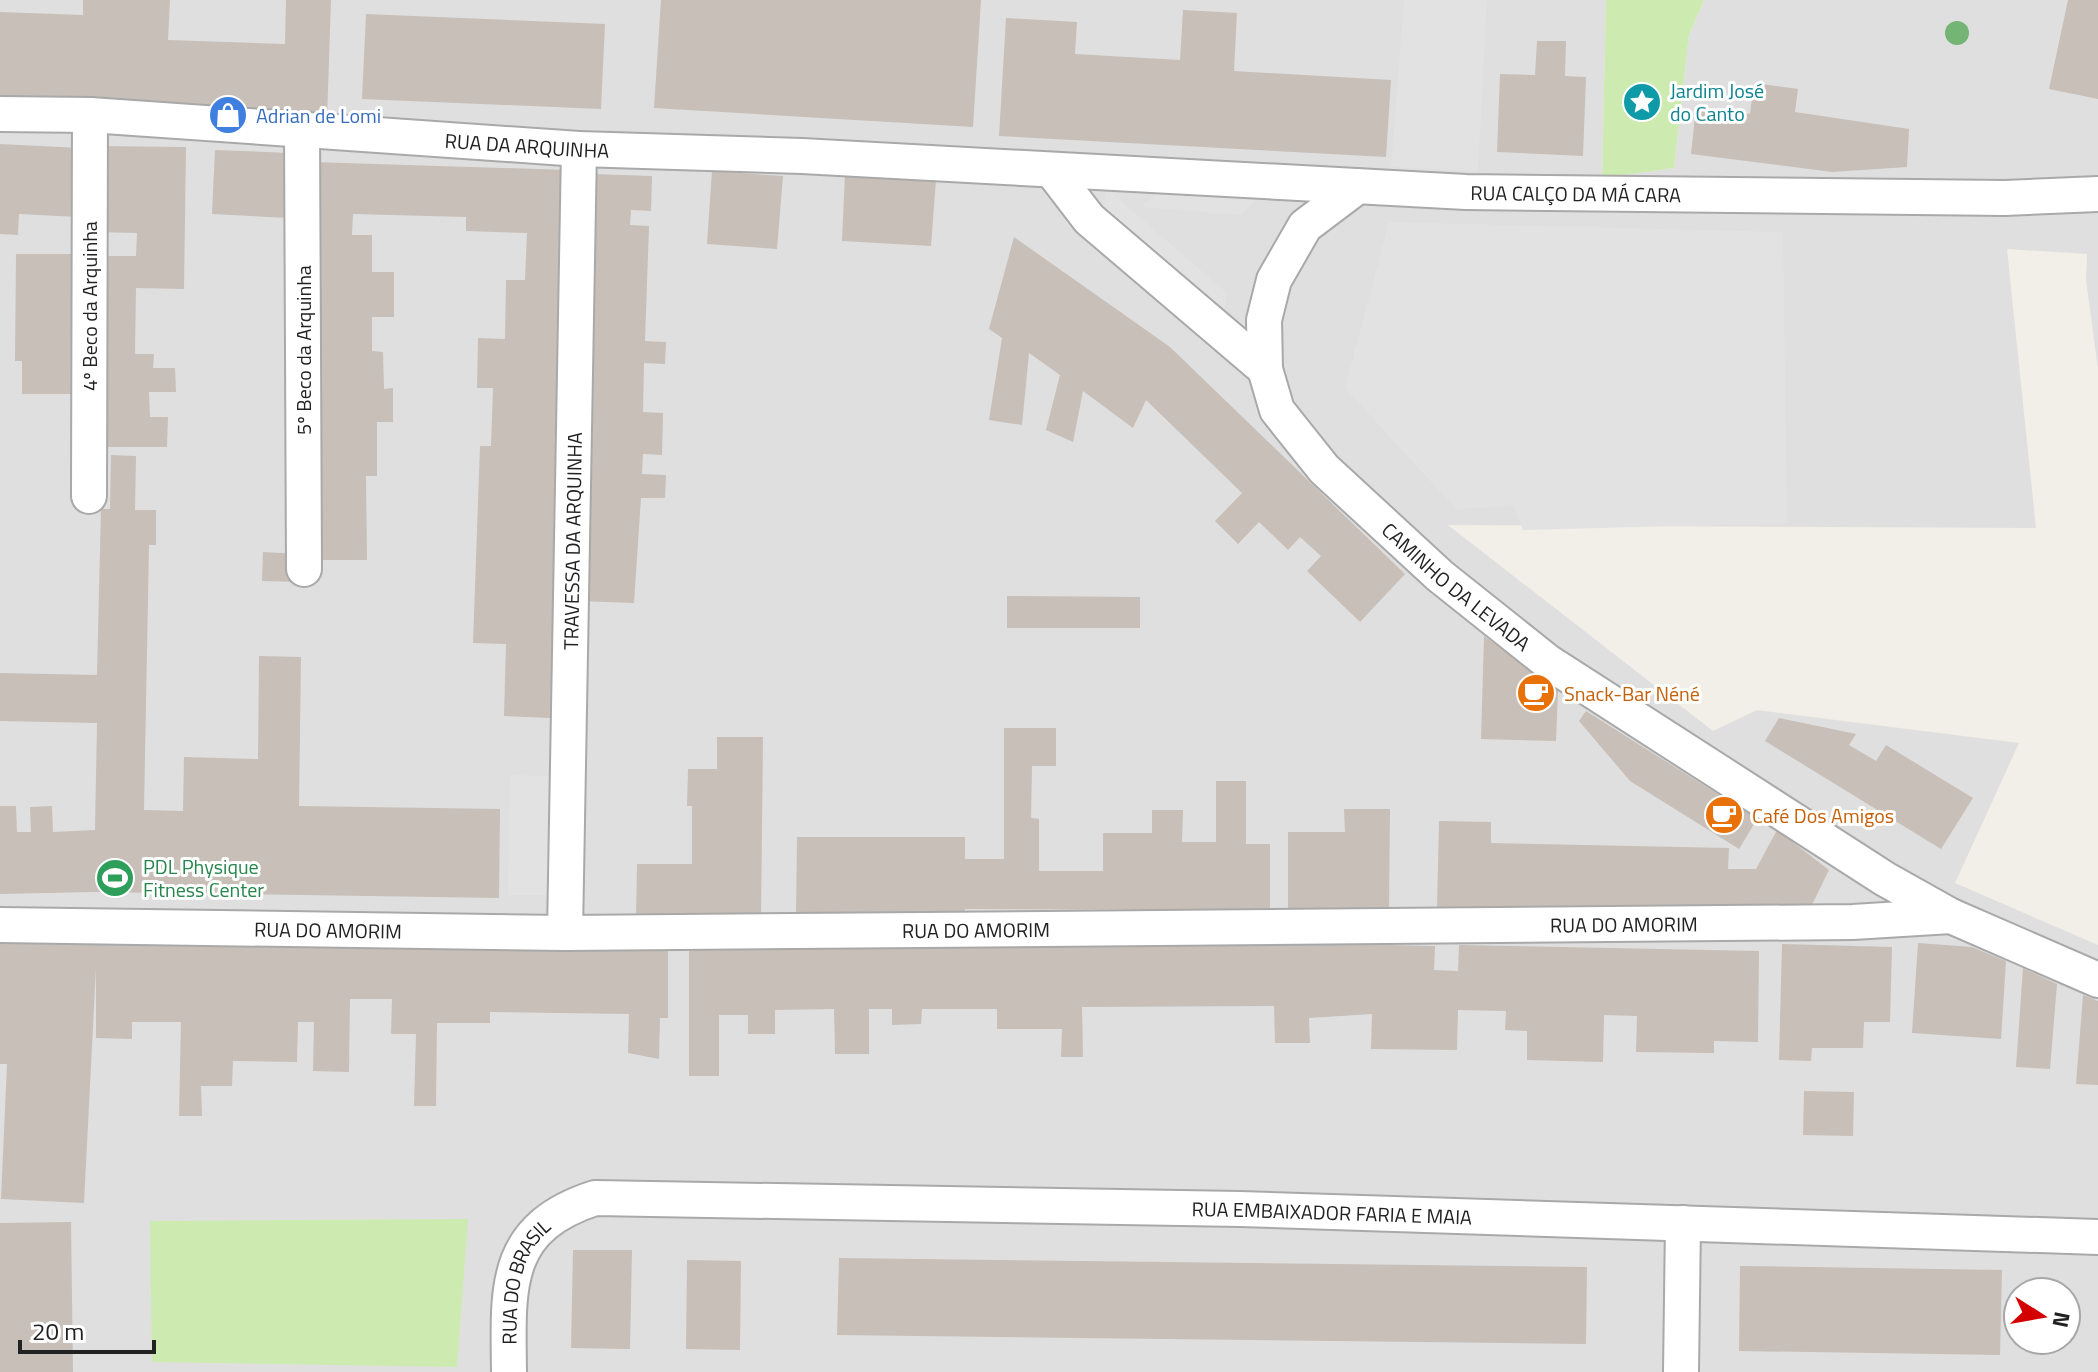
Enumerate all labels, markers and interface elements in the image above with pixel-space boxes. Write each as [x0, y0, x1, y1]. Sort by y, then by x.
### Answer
place label: Jardim José do Canto [1670, 75, 1764, 129]
place icon: Jardim José do Canto [1621, 81, 1663, 123]
shop icon: Adrian de Lomi [207, 94, 249, 136]
place label: Adrian de Lomi [256, 100, 381, 131]
street label: RUA DA ARQUINHA [444, 124, 610, 165]
street label: RUA CALÇO DA MÁ CARA [1470, 177, 1681, 210]
street label: 4º Beco da Arquinha [74, 221, 105, 391]
street label: 5º Beco da Arquinha [288, 265, 319, 435]
street label: TRAVESSA DA ARQUINHA [555, 432, 589, 650]
street label: CAMINHO DA LEVADA [1375, 514, 1538, 658]
cafe icon: Snack-Bar Néné [1515, 672, 1557, 714]
place label: Snack-Bar Néné [1564, 678, 1700, 709]
cafe icon: Café Dos Amigos [1703, 794, 1745, 836]
place label: Café Dos Amigos [1752, 800, 1894, 831]
place label: PDL Physique Fitness Center [143, 851, 264, 905]
sports icon: PDL Physique Fitness Center [94, 857, 136, 899]
street label: RUA DO AMORIM [1550, 908, 1698, 940]
street label: RUA DO AMORIM [254, 913, 402, 946]
street label: RUA DO AMORIM [902, 913, 1050, 946]
street label: RUA EMBAIXADOR FARIA E MAIA [1191, 1193, 1473, 1232]
street label: RUA DO BRASIL [493, 1210, 557, 1345]
north arrow [2002, 1276, 2082, 1356]
scale bar [20, 1304, 154, 1354]
text: N [2043, 1309, 2080, 1331]
text: 20 m [32, 1313, 84, 1349]

